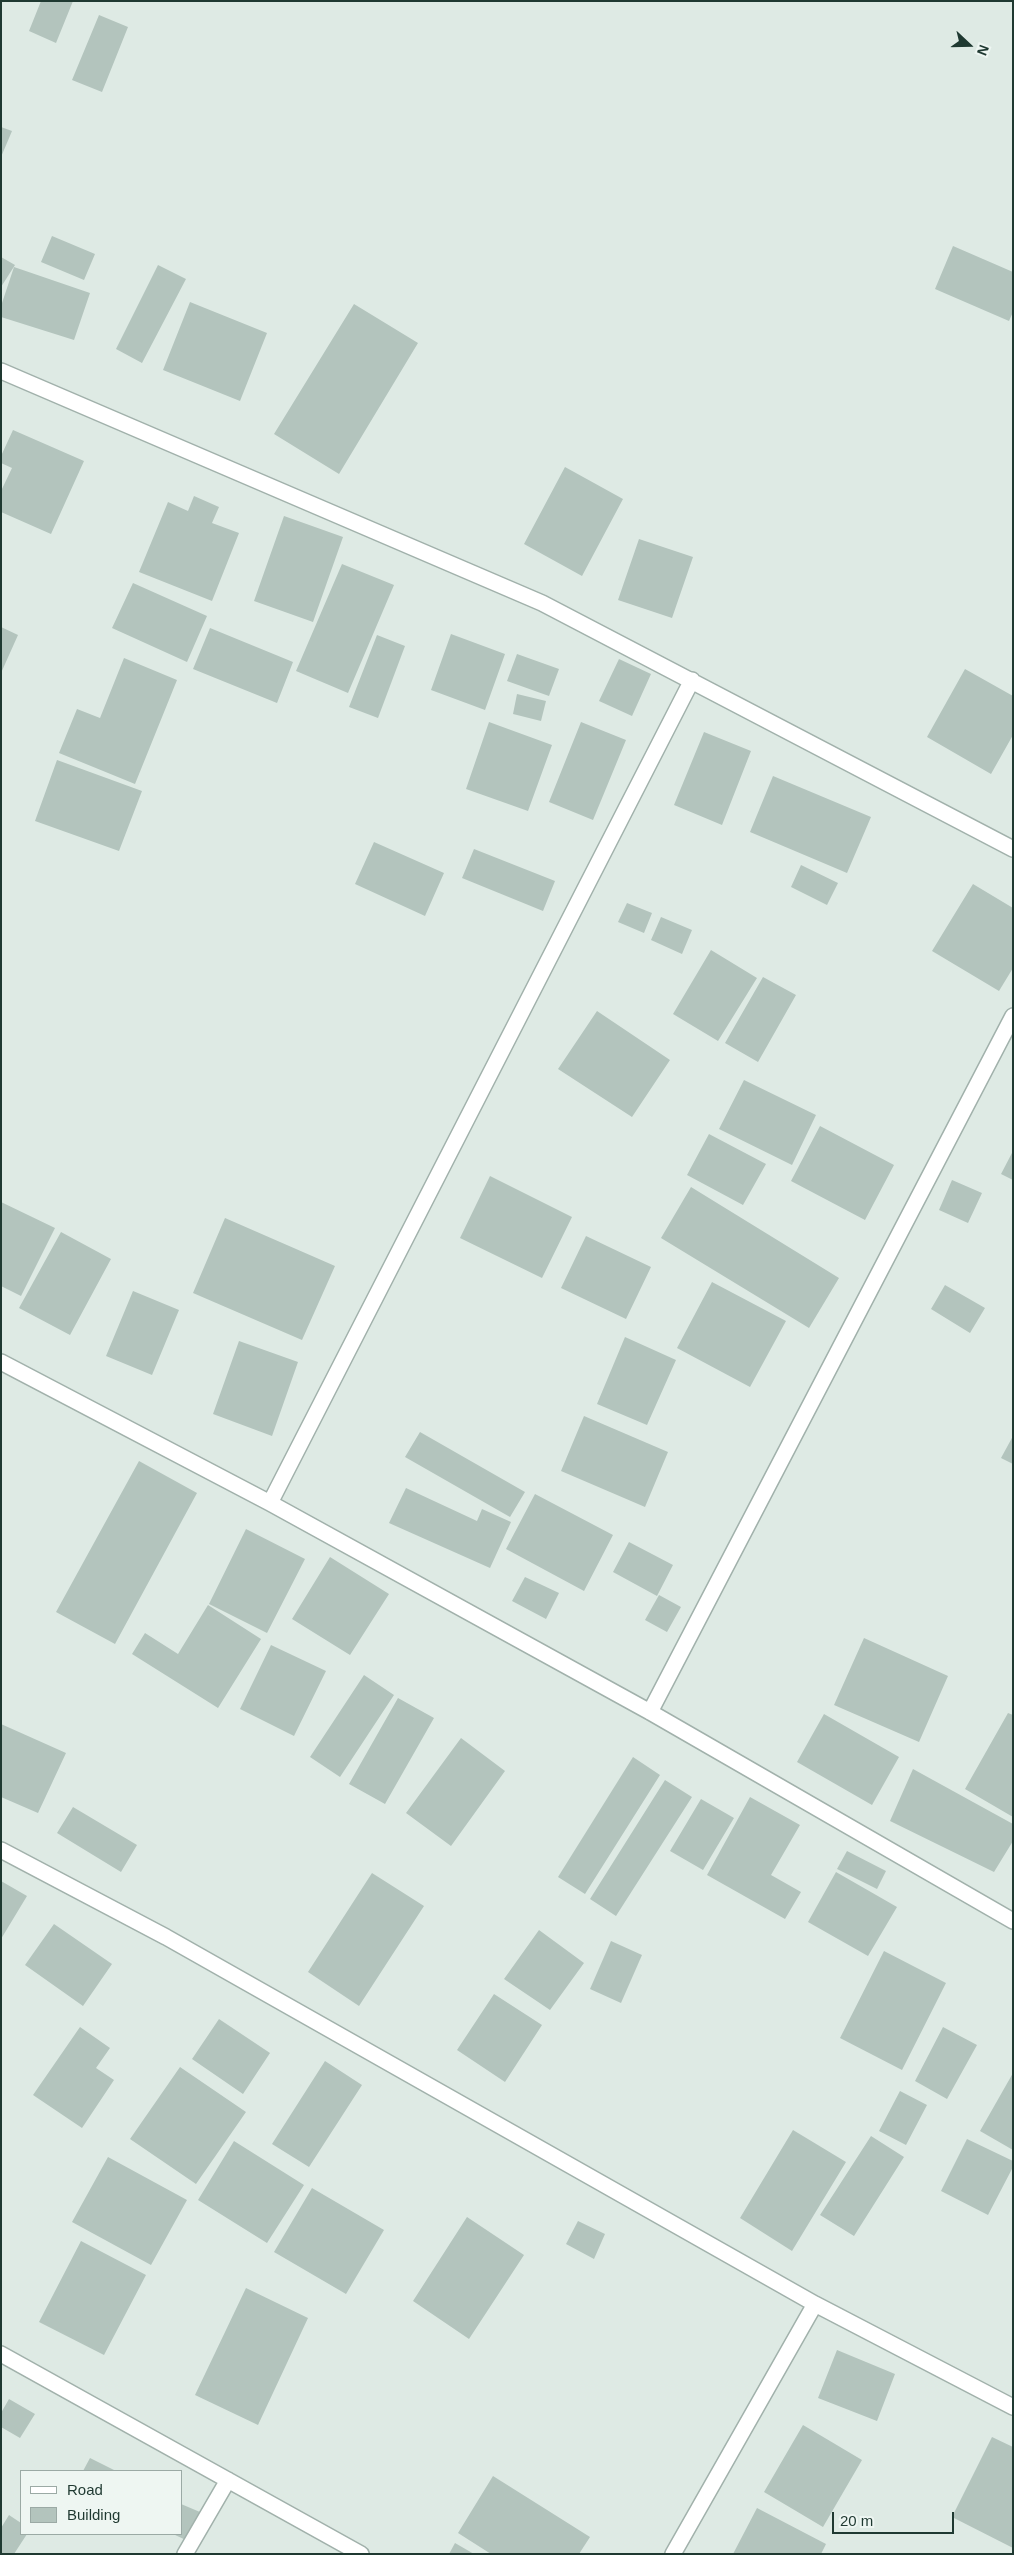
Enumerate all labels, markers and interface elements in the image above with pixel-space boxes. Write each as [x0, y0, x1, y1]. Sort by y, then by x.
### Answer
north arrow [944, 20, 994, 70]
text: N [974, 43, 992, 58]
legend [20, 2470, 182, 2535]
text: Road [67, 2481, 103, 2498]
scale bar [834, 2502, 956, 2534]
text: Building [67, 2506, 120, 2523]
text: 20 m [840, 2512, 873, 2529]

